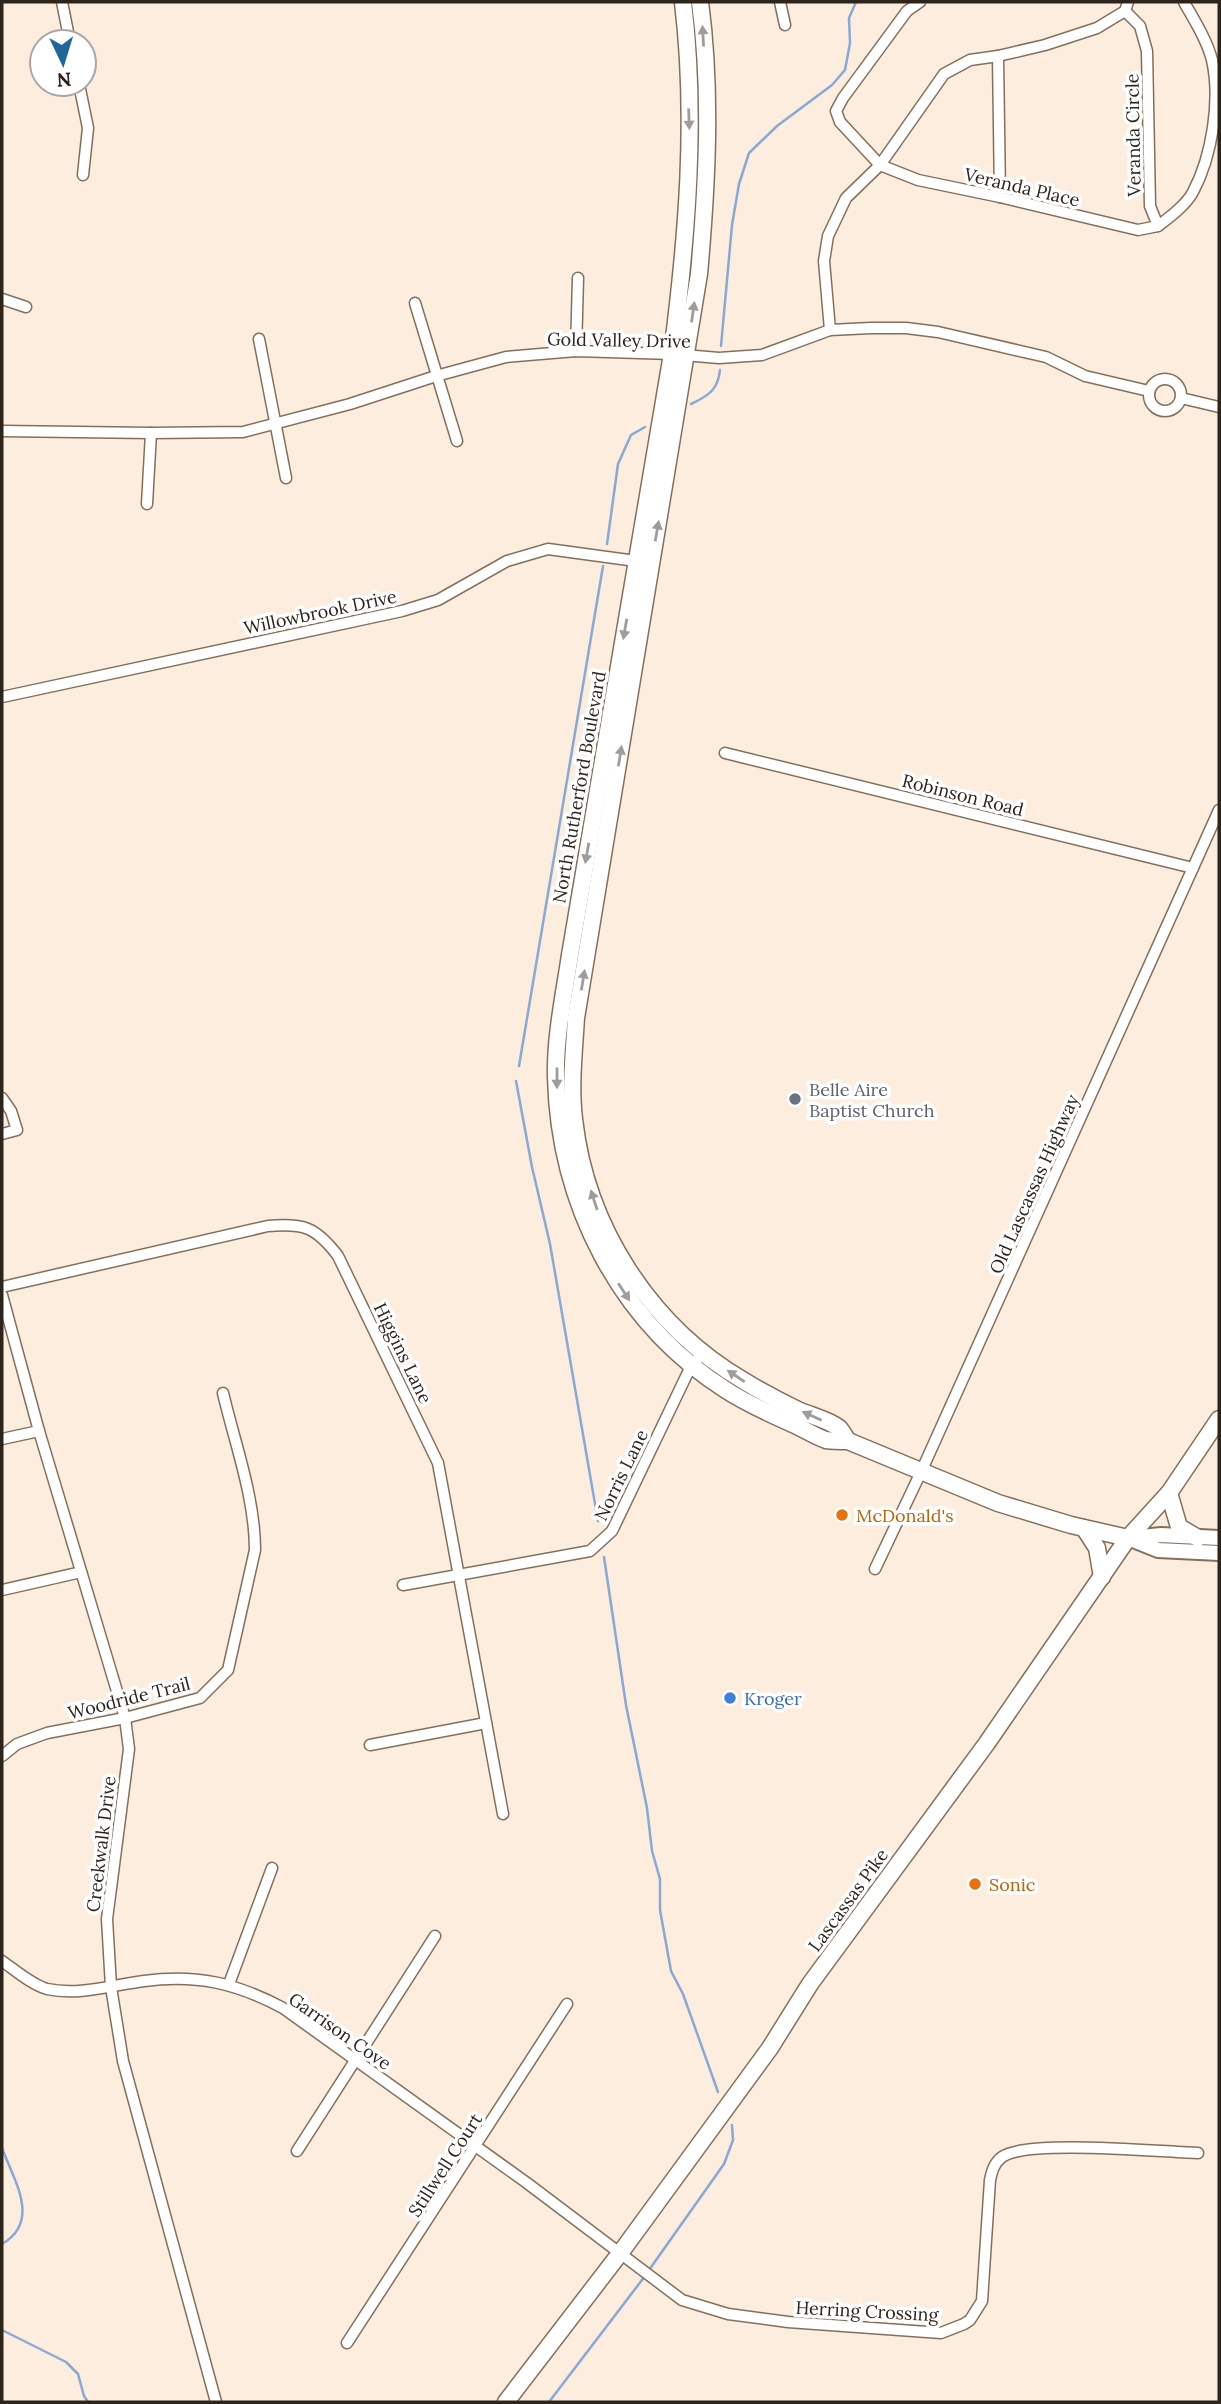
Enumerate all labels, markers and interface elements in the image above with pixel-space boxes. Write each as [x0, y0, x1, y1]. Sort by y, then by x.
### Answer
one-way arrow [697, 25, 708, 47]
north arrow [28, 28, 98, 98]
text: N [56, 67, 72, 92]
street label: Veranda Circle [1120, 73, 1146, 198]
one-way arrow [684, 108, 695, 130]
street label: Veranda Place [961, 162, 1082, 211]
one-way arrow [688, 301, 699, 323]
street label: Gold Valley Drive [547, 327, 691, 353]
one-way arrow [652, 520, 663, 542]
street label: Willowbrook Drive [241, 584, 399, 639]
one-way arrow [619, 618, 630, 640]
street label: North Rutherford Boulevard [547, 669, 611, 905]
one-way arrow [615, 745, 626, 767]
street label: Robinson Road [900, 769, 1026, 821]
one-way arrow [581, 842, 592, 864]
one-way arrow [578, 969, 589, 991]
one-way arrow [551, 1068, 563, 1090]
place label: Belle Aire Baptist Church [809, 1078, 935, 1122]
street label: Old Lascassas Highway [984, 1090, 1084, 1277]
marker: Belle Aire Baptist Church [787, 1091, 803, 1107]
one-way arrow [588, 1189, 599, 1210]
one-way arrow [617, 1282, 630, 1302]
street label: Higgins Lane [369, 1299, 437, 1407]
one-way arrow [726, 1369, 746, 1382]
one-way arrow [802, 1410, 822, 1422]
street label: Norris Lane [589, 1425, 653, 1524]
place label: McDonald's [856, 1504, 954, 1527]
marker: McDonald's [834, 1507, 850, 1523]
street label: Woodride Trail [65, 1672, 193, 1724]
place label: Kroger [744, 1687, 802, 1710]
marker: Kroger [722, 1690, 738, 1706]
street label: Creekwalk Drive [81, 1774, 121, 1913]
street label: Lascassas Pike [803, 1844, 893, 1956]
place label: Sonic [989, 1873, 1035, 1896]
marker: Sonic [967, 1876, 983, 1892]
street label: Garrison Cove [284, 1987, 396, 2075]
street label: Stillwell Court [403, 2109, 487, 2221]
street label: Herring Crossing [795, 2296, 940, 2326]

